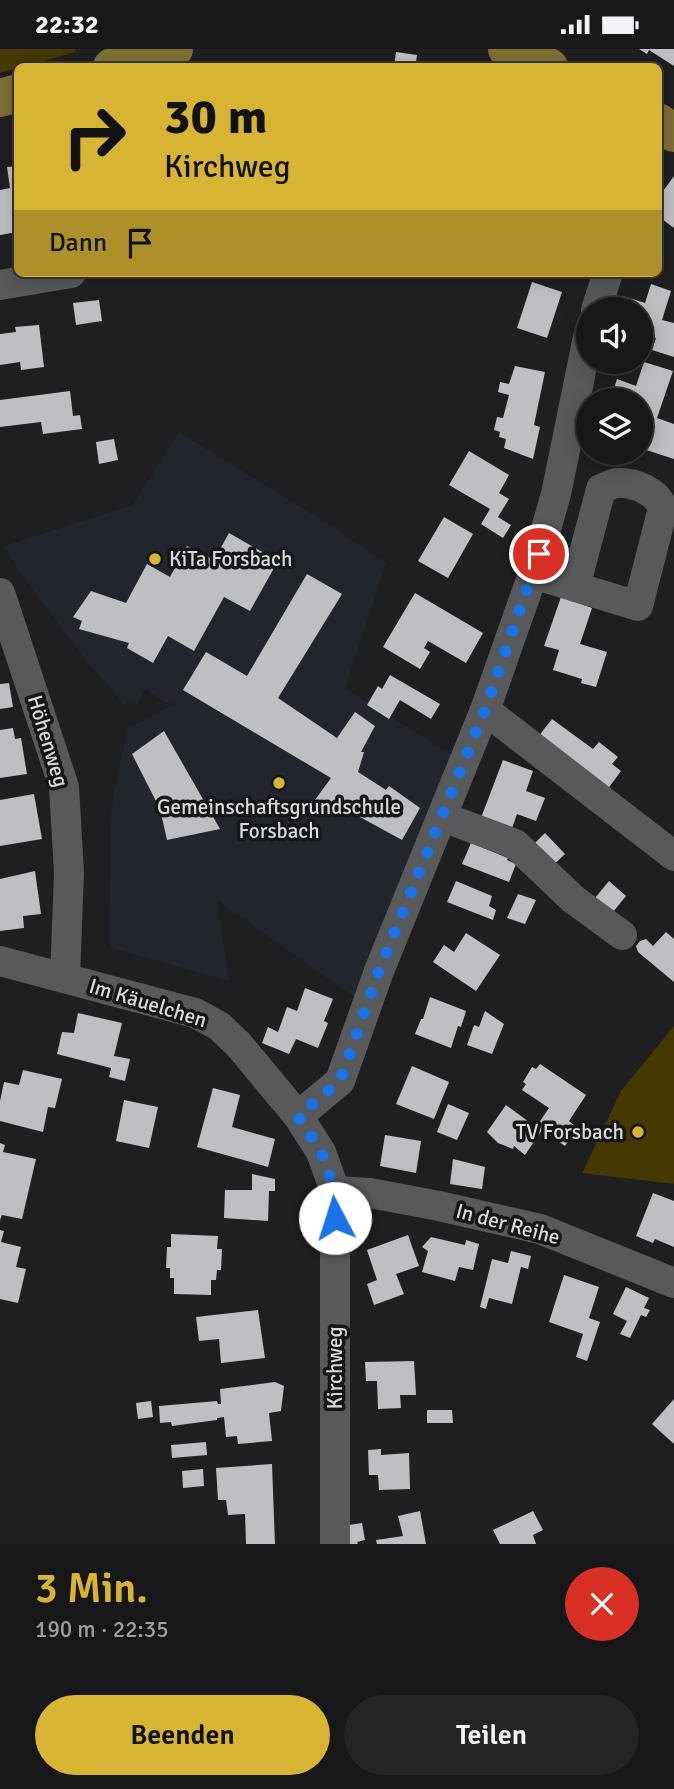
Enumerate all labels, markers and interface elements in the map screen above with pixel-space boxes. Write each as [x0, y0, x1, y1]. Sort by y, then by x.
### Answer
text: 22:32 [35, 9, 99, 41]
text: 30 m [164, 87, 267, 147]
icon: right [49, 91, 140, 182]
text: Kirchweg [164, 147, 291, 186]
icon: arrive [121, 224, 159, 262]
text: Dann [49, 227, 107, 259]
map controls [576, 297, 653, 465]
button: sound [576, 297, 653, 374]
button: layers [576, 388, 653, 465]
pin [509, 524, 569, 584]
icon: arrive [520, 535, 558, 573]
place label: KiTa Forsbach [169, 546, 292, 572]
marker: KiTa Forsbach [147, 551, 163, 567]
street label: Höhenweg [22, 692, 74, 790]
marker: Gemeinschaftsgrundschule Forsbach [271, 775, 287, 791]
place label: Gemeinschaftsgrundschule Forsbach [157, 794, 401, 844]
street label: Im Käuelchen [86, 973, 210, 1033]
place label: TV Forsbach [516, 1119, 624, 1145]
marker: TV Forsbach [630, 1124, 646, 1140]
position arrow [298, 1181, 372, 1255]
street label: In der Reihe [453, 1198, 563, 1250]
street label: Kirchweg [322, 1326, 348, 1410]
text: 3 Min. [35, 1563, 148, 1614]
button: close [565, 1567, 639, 1641]
text: 190 m · 22:35 [35, 1615, 169, 1644]
button: Beenden [35, 1695, 330, 1775]
button: Teilen [344, 1695, 639, 1775]

